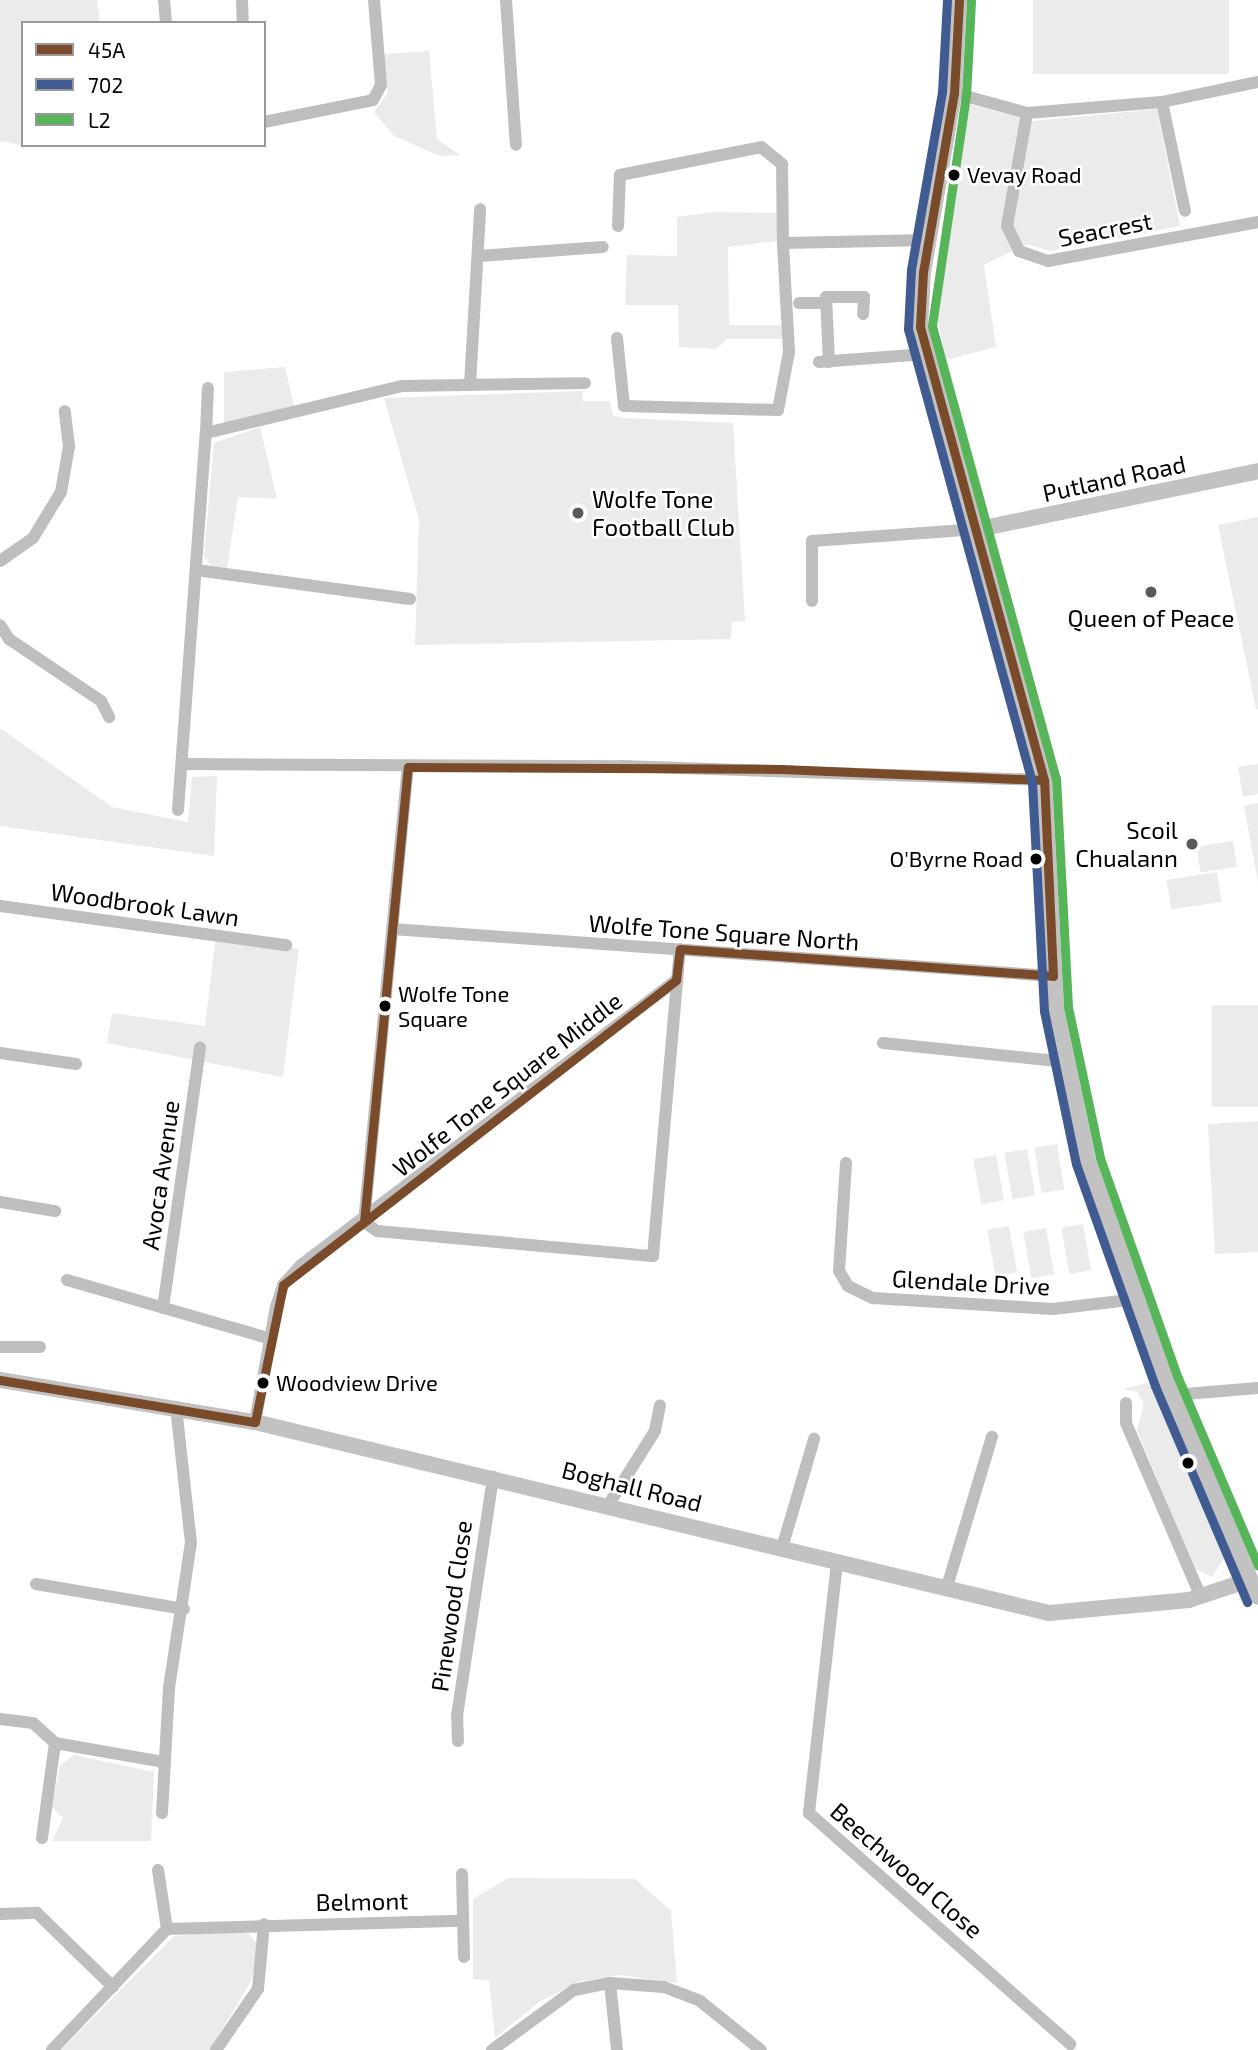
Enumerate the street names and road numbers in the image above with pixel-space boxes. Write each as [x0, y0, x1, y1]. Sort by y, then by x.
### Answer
street label: Seacrest [1056, 206, 1154, 252]
street label: Putland Road [1040, 449, 1188, 507]
street label: Woodbrook Lawn [49, 876, 241, 932]
street label: Wolfe Tone Square North [587, 908, 861, 956]
street label: Wolfe Tone Square Middle [387, 985, 627, 1183]
street label: Avoca Avenue [135, 1098, 185, 1252]
street label: Glendale Drive [891, 1263, 1051, 1301]
street label: Boghall Road [559, 1455, 705, 1517]
street label: Pinewood Close [425, 1519, 477, 1693]
street label: Beechwood Close [825, 1796, 989, 1944]
street label: Belmont [315, 1886, 409, 1916]

